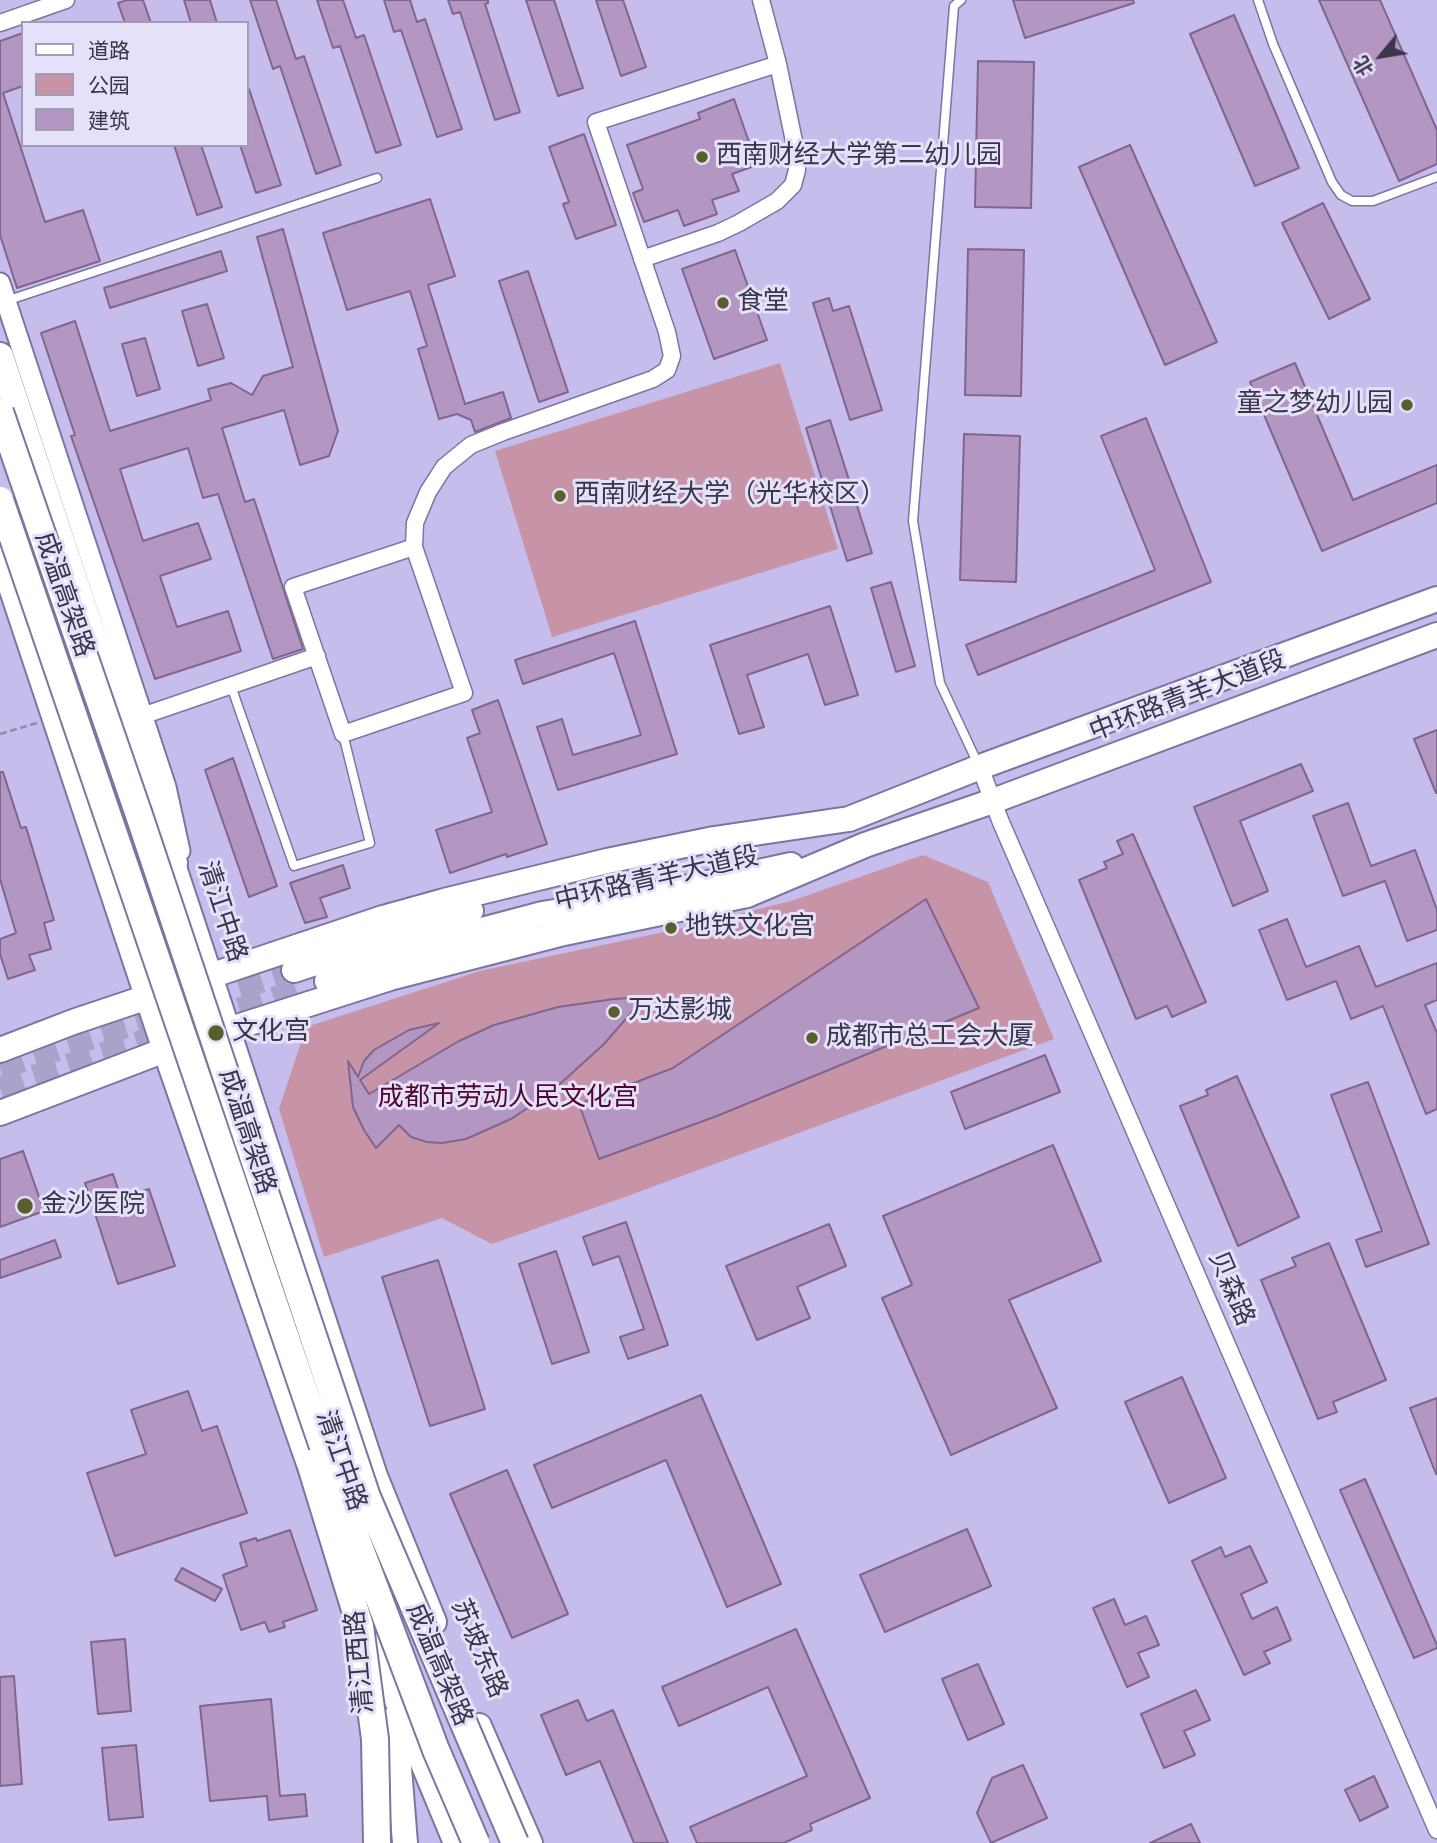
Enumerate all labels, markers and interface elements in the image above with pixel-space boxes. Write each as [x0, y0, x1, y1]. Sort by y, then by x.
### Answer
legend [21, 21, 248, 147]
north arrow [1346, 21, 1416, 91]
text: 道路 [88, 34, 130, 66]
text: 北 [1345, 51, 1380, 82]
text: 公园 [88, 69, 130, 101]
text: 建筑 [88, 104, 130, 136]
place label: 西南财经大学第二幼儿园 [716, 141, 1002, 173]
marker: 西南财经大学第二幼儿园 [694, 149, 710, 165]
place label: 食堂 [737, 287, 789, 319]
marker: 食堂 [715, 295, 731, 311]
place label: 童之梦幼儿园 [1237, 389, 1393, 421]
marker: 童之梦幼儿园 [1399, 397, 1415, 413]
place label: 西南财经大学（光华校区） [574, 480, 886, 512]
marker: 西南财经大学（光华校区） [552, 488, 568, 504]
street label: 成温高架路 [27, 528, 99, 662]
street label: 中环路青羊大道段 [1085, 645, 1291, 749]
street label: 中环路青羊大道段 [552, 841, 762, 919]
street label: 清江中路 [190, 858, 252, 966]
place label: 地铁文化宫 [685, 912, 815, 944]
marker: 地铁文化宫 [663, 920, 679, 936]
place label: 万达影城 [628, 996, 732, 1028]
marker: 万达影城 [606, 1004, 622, 1020]
place label: 文化宫 [232, 1017, 310, 1049]
place label: 成都市总工会大厦 [826, 1022, 1034, 1054]
marker: 文化宫 [206, 1023, 226, 1043]
marker: 成都市总工会大厦 [804, 1030, 820, 1046]
street label: 成温高架路 [211, 1065, 281, 1199]
park label: 成都市劳动人民文化宫 [378, 1083, 638, 1115]
place label: 金沙医院 [41, 1190, 145, 1222]
marker: 金沙医院 [15, 1196, 35, 1216]
street label: 贝森路 [1200, 1247, 1260, 1331]
street label: 清江中路 [308, 1407, 372, 1515]
street label: 苏坡东路 [443, 1595, 513, 1703]
street label: 成温高架路 [398, 1599, 478, 1731]
street label: 清江西路 [341, 1609, 381, 1715]

